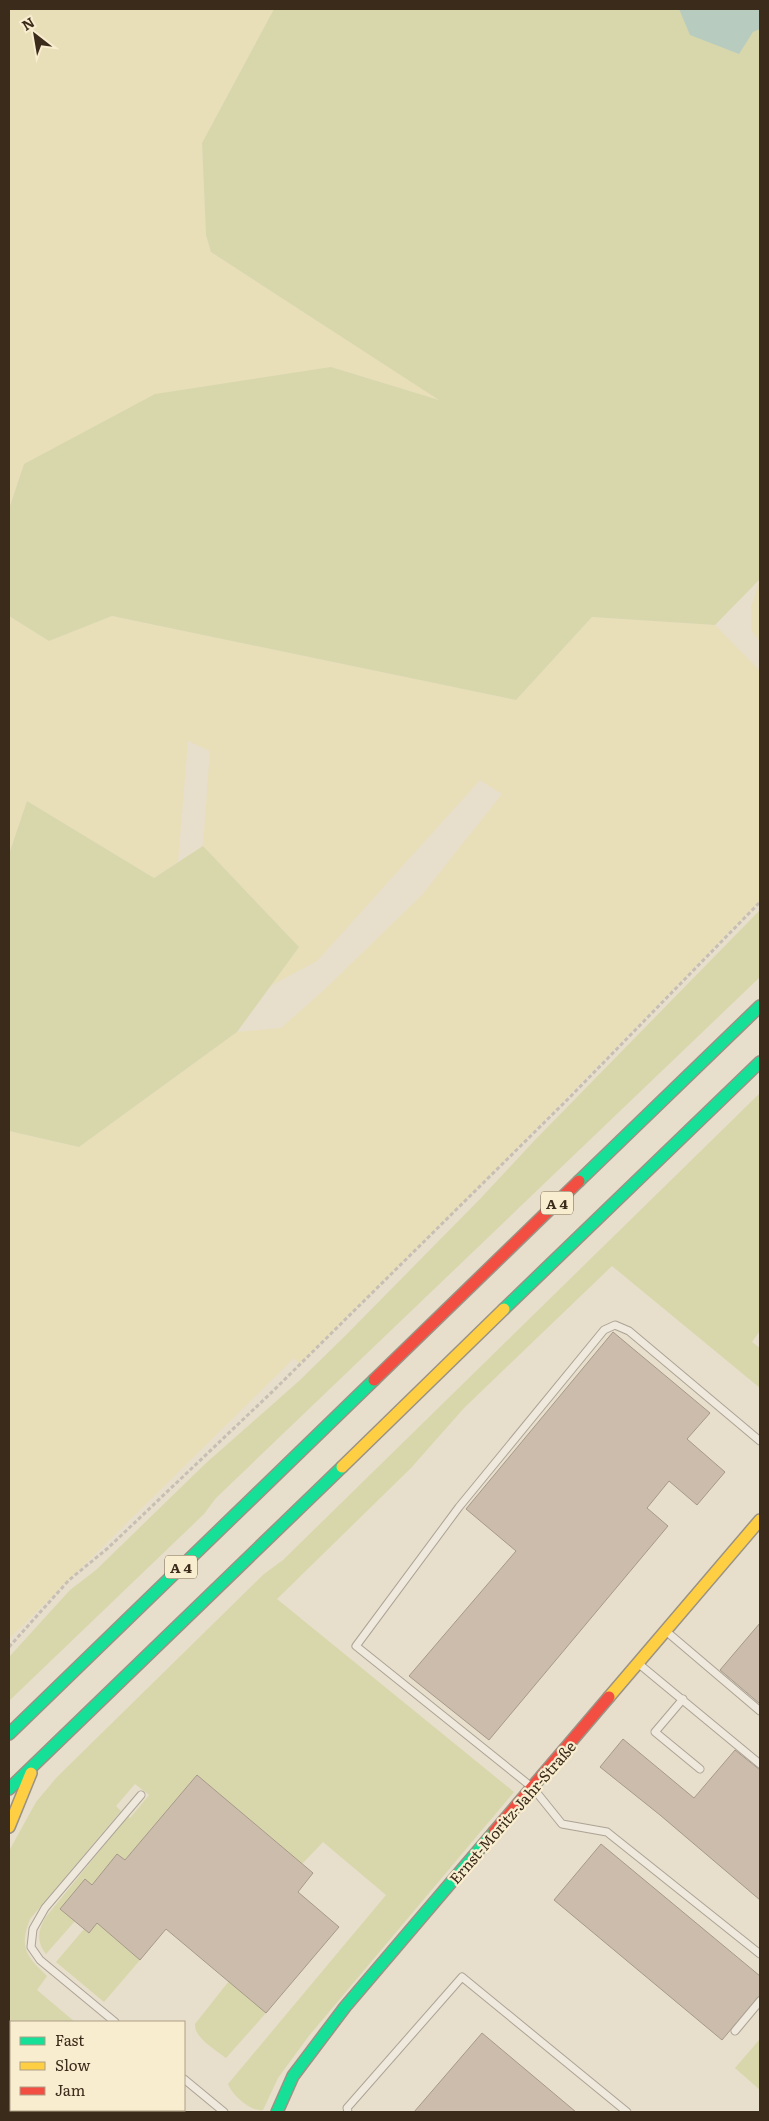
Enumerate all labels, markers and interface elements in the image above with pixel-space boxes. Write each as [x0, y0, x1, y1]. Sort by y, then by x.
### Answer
north arrow [10, 10, 60, 60]
text: N [18, 11, 38, 35]
road number: A 4 [541, 1192, 573, 1214]
road number: A 4 [165, 1555, 197, 1578]
street label: Ernst-Moritz-Jahr-Straße [443, 1735, 581, 1889]
legend [10, 2021, 185, 2111]
text: Fast [55, 2028, 84, 2051]
text: Slow [55, 2053, 90, 2076]
text: Jam [55, 2078, 86, 2101]

